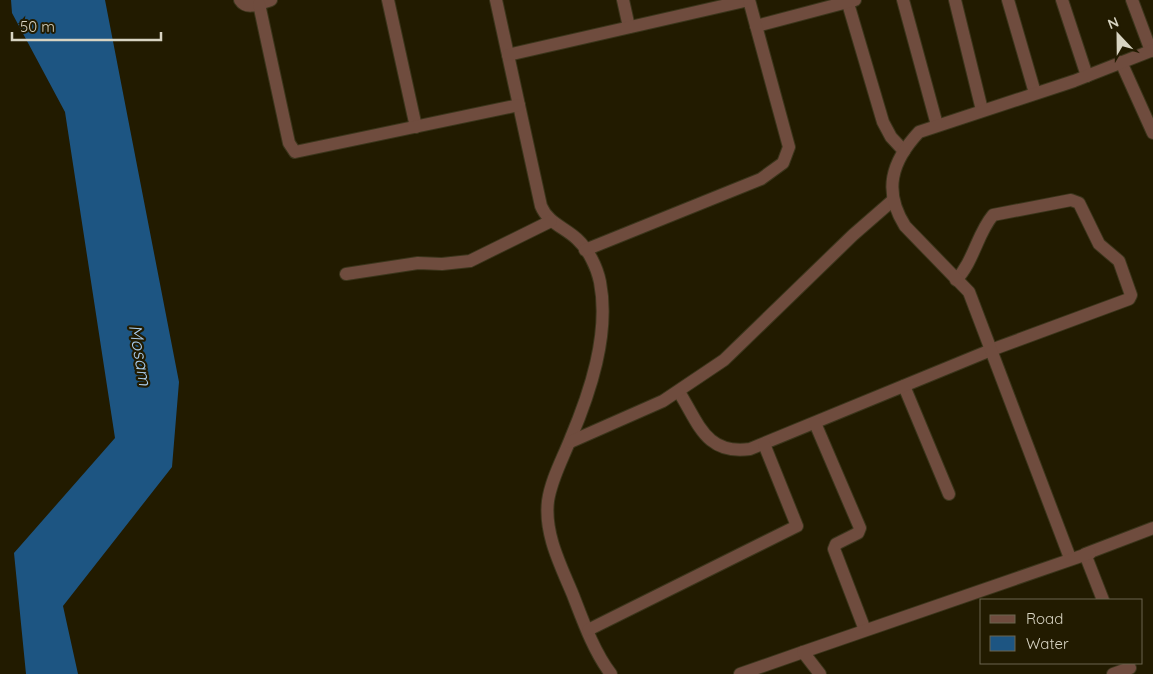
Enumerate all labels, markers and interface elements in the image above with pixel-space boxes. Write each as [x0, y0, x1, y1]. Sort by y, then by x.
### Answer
scale bar [12, 10, 161, 42]
north arrow [1093, 10, 1143, 60]
text: N [1105, 13, 1121, 33]
text: 50 m [20, 17, 55, 36]
water label: Mosam [124, 323, 157, 388]
legend [980, 599, 1143, 664]
text: Road [1026, 609, 1063, 628]
text: Water [1026, 634, 1069, 653]

